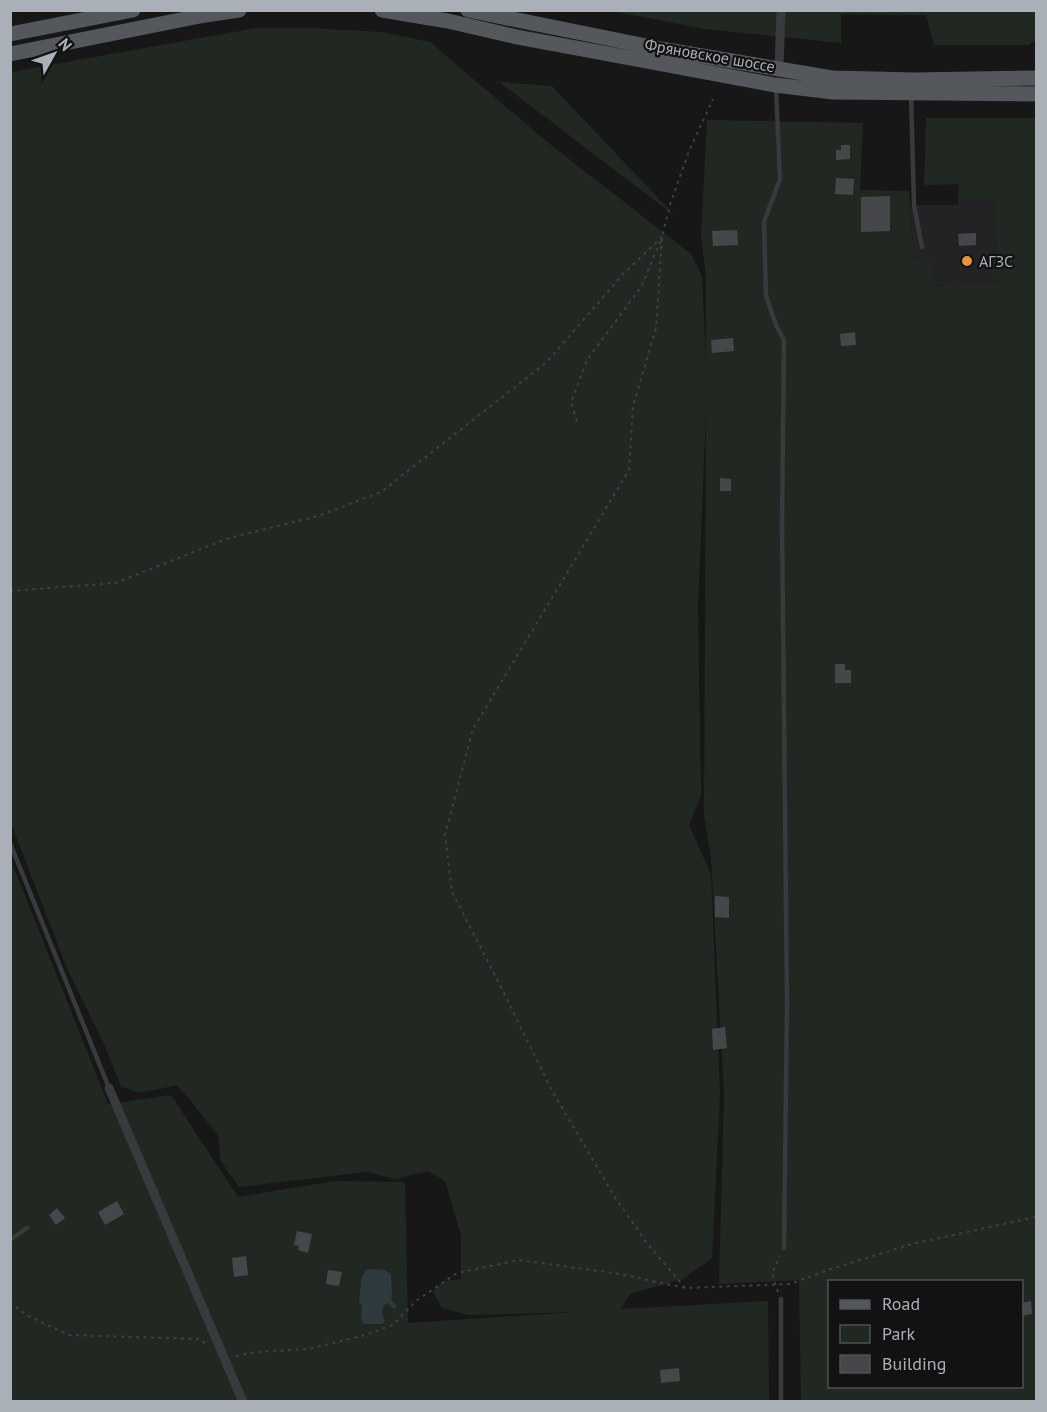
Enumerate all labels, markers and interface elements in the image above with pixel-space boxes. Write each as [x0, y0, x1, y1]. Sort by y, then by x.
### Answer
north arrow [24, 24, 84, 84]
text: N [54, 34, 77, 55]
street label: Фряновское шоссе [643, 34, 777, 76]
place label: АГЗС [979, 251, 1013, 271]
marker: АГЗС [960, 254, 974, 268]
legend [828, 1280, 1023, 1388]
text: Road [882, 1292, 920, 1315]
text: Park [882, 1322, 915, 1345]
text: Building [882, 1352, 946, 1375]

